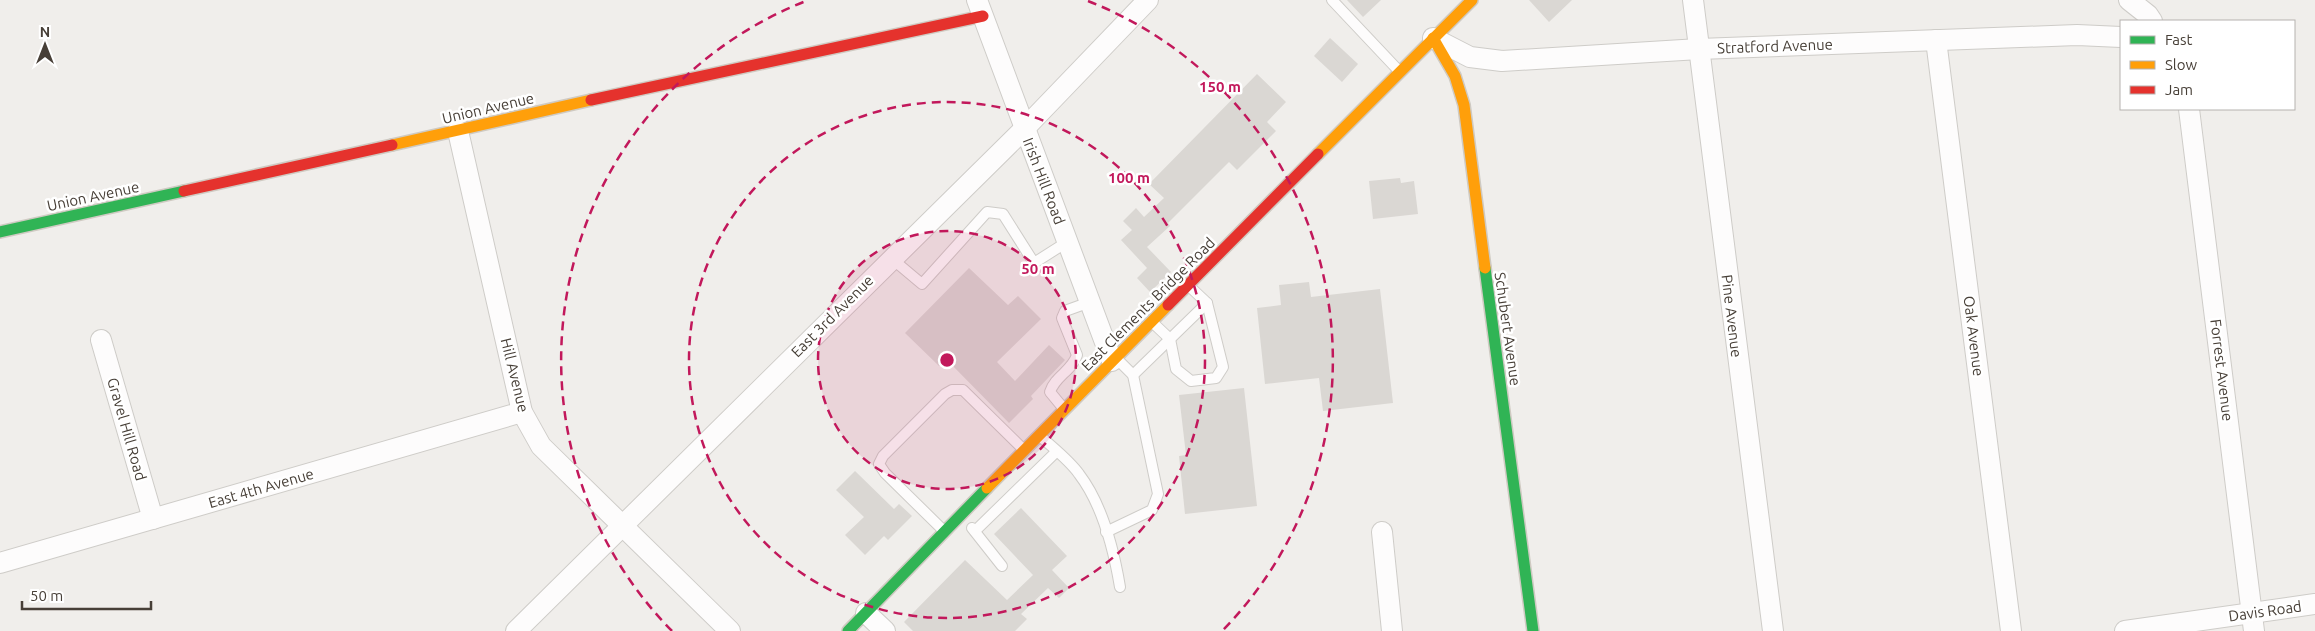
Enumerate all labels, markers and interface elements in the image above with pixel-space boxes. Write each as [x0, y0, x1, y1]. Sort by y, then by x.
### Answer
north arrow [20, 20, 70, 70]
legend [2120, 20, 2295, 110]
text: N [40, 24, 50, 40]
text: Fast [2165, 31, 2193, 48]
street label: Stratford Avenue [1717, 35, 1833, 57]
text: Slow [2165, 56, 2198, 73]
text: 150 m [1199, 78, 1241, 95]
text: Jam [2165, 81, 2193, 98]
street label: Union Avenue [440, 89, 536, 127]
street label: Irish Hill Road [1020, 135, 1068, 227]
text: 100 m [1108, 169, 1150, 186]
street label: Union Avenue [45, 178, 141, 214]
street label: East Clements Bridge Road [1078, 234, 1218, 374]
text: 50 m [1021, 260, 1055, 277]
street label: Schubert Avenue [1492, 271, 1524, 387]
street label: East 3rd Avenue [788, 272, 876, 360]
street label: Pine Avenue [1718, 274, 1746, 358]
street label: Oak Avenue [1961, 295, 1987, 377]
street label: Forrest Avenue [2207, 318, 2237, 422]
street label: Hill Avenue [498, 336, 532, 414]
centre of rings [938, 351, 956, 369]
street label: Gravel Hill Road [104, 376, 150, 482]
street label: East 4th Avenue [206, 465, 316, 511]
scale bar [22, 578, 151, 610]
text: 50 m [30, 587, 63, 604]
street label: Davis Road [2227, 597, 2303, 625]

